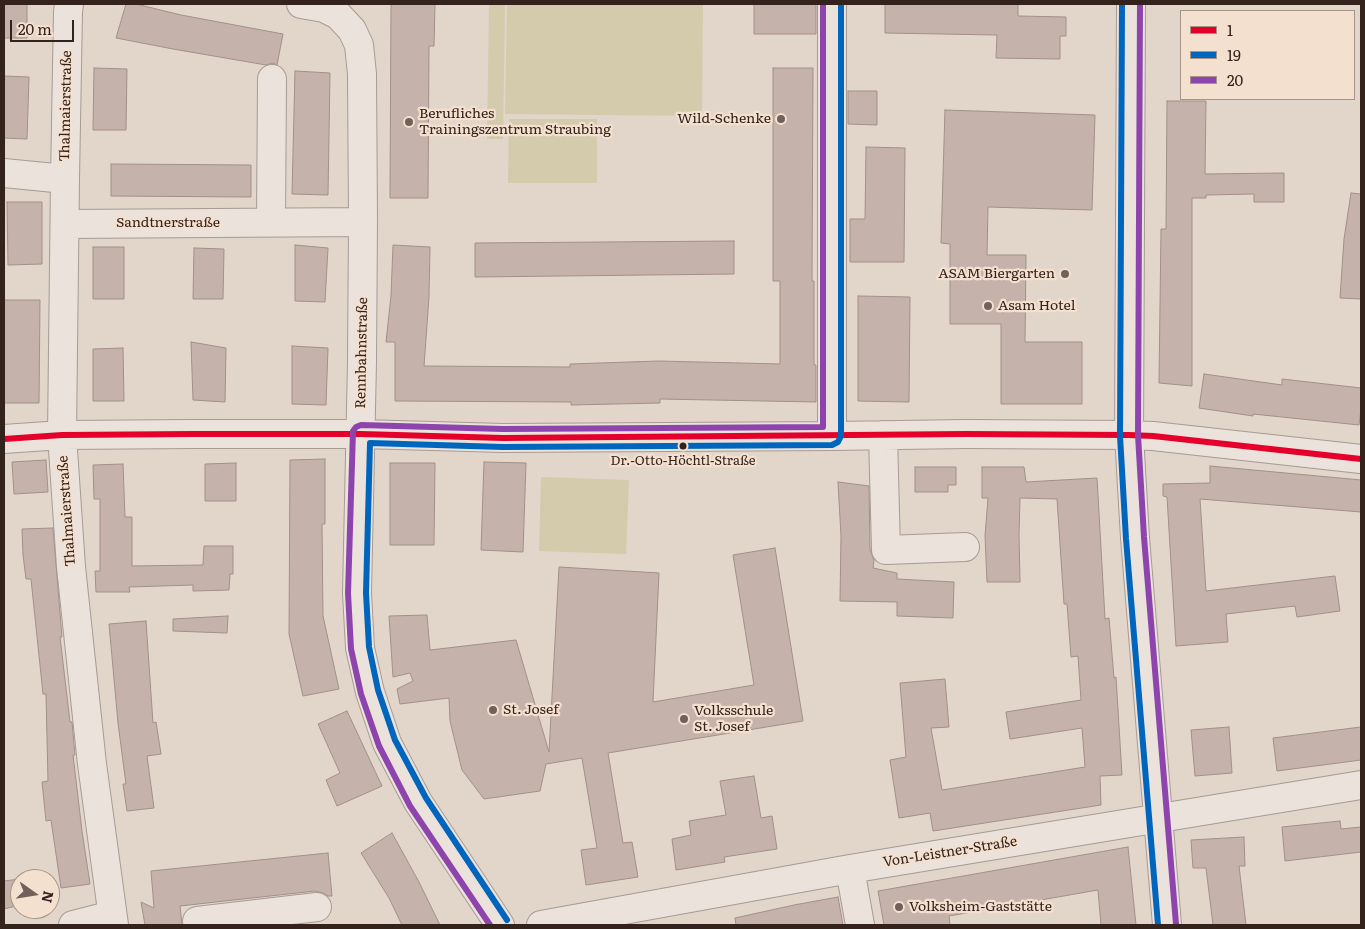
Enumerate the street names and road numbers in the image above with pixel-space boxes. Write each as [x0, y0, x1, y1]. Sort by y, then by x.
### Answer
street label: Thalmaierstraße [57, 50, 75, 162]
street label: Sandtnerstraße [116, 215, 220, 231]
street label: Rennbahnstraße [353, 297, 371, 409]
street label: Thalmaierstraße [55, 455, 79, 567]
street label: Von-Leistner-Straße [882, 833, 1018, 871]

